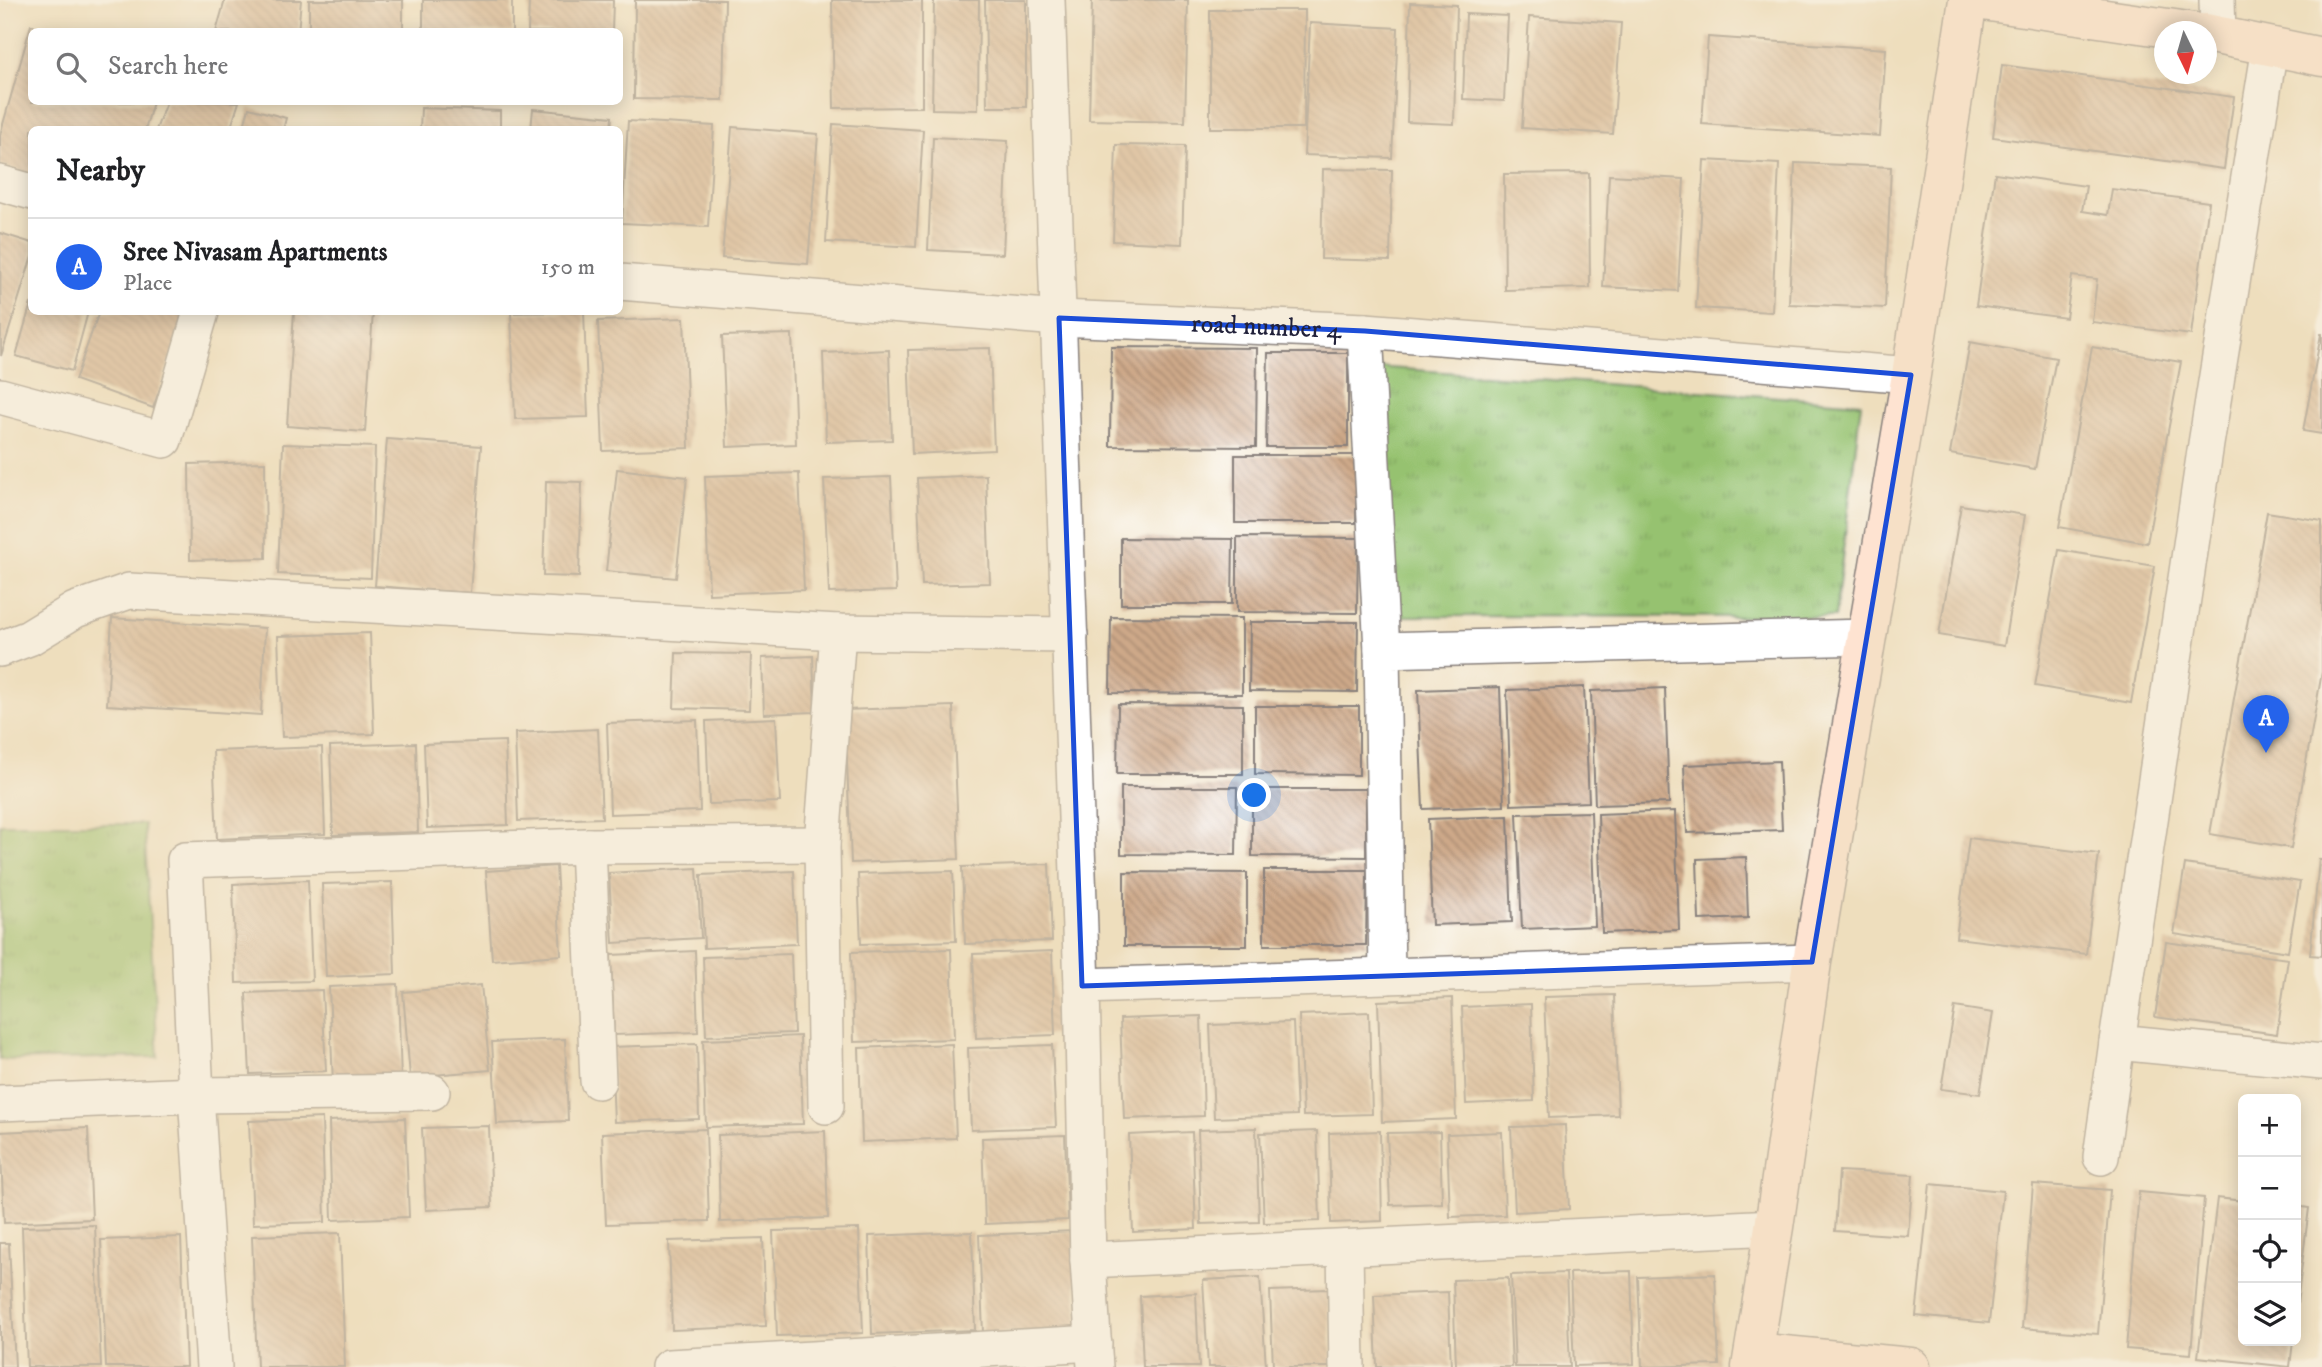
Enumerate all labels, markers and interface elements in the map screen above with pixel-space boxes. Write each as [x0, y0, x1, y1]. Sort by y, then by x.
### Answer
north arrow [2154, 21, 2217, 84]
search box [28, 28, 623, 105]
icon: search [52, 48, 90, 86]
text: Search here [108, 50, 228, 83]
text: Nearby [56, 153, 145, 190]
text: Sree Nivasam Apartments [123, 236, 387, 269]
text: A [72, 253, 86, 282]
text: 150 m [541, 253, 595, 282]
text: Place [123, 269, 172, 298]
street label: road number 4 [1190, 307, 1343, 347]
pin: A [2243, 695, 2289, 753]
your location [1237, 778, 1271, 812]
map controls [2238, 1094, 2301, 1346]
button: + [2238, 1094, 2301, 1157]
button: − [2238, 1157, 2301, 1220]
button: locate [2238, 1220, 2301, 1283]
button: layers [2238, 1283, 2301, 1346]

